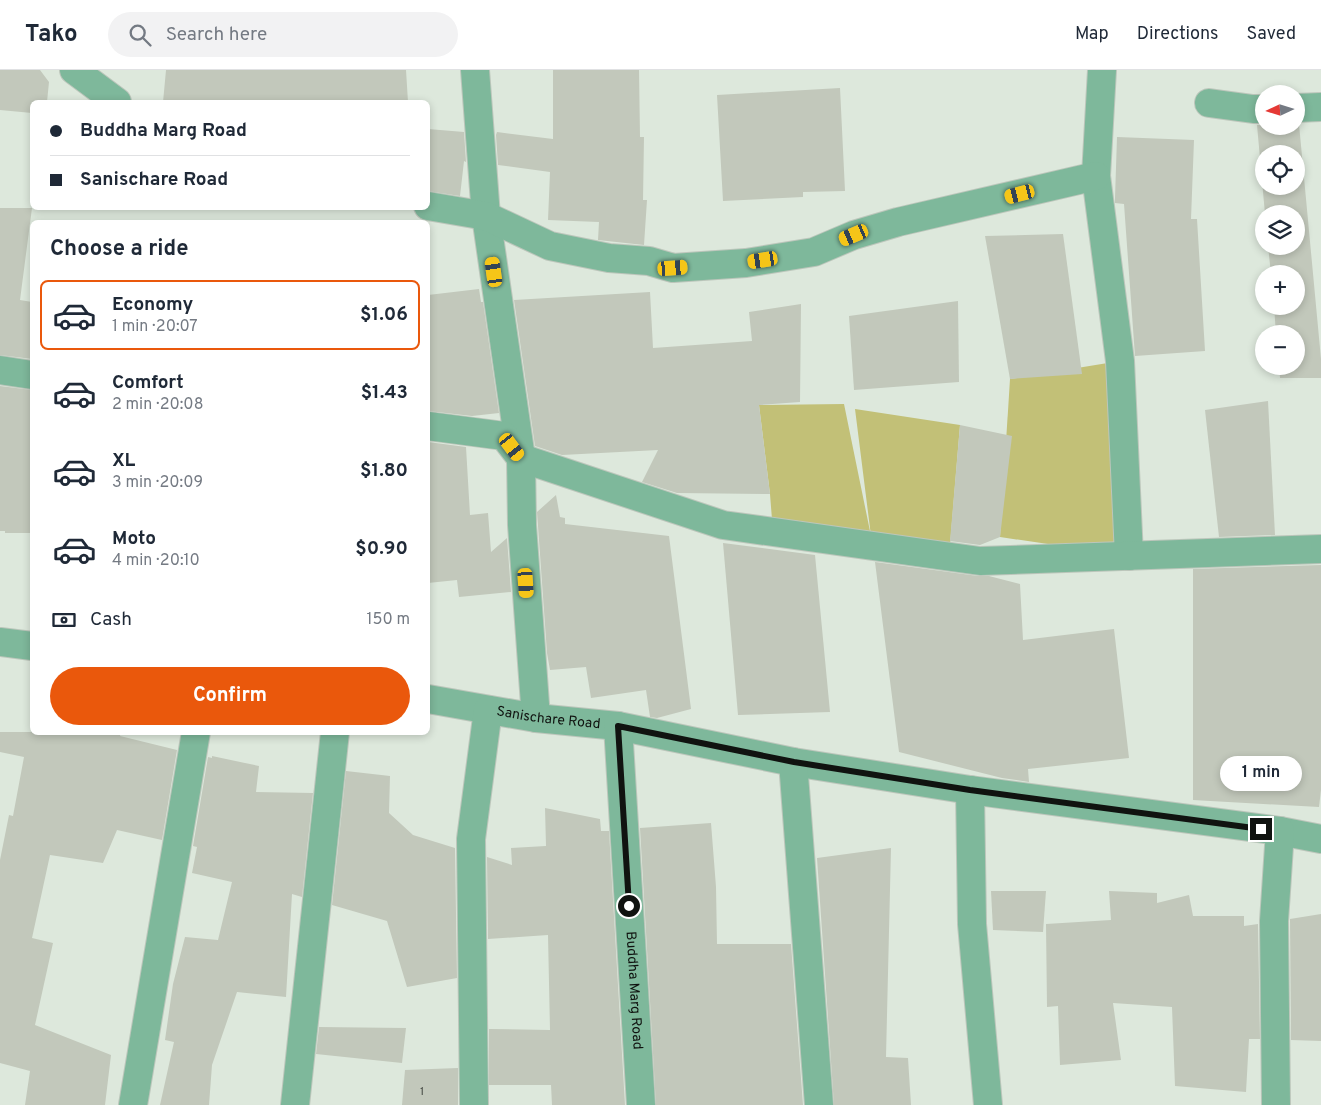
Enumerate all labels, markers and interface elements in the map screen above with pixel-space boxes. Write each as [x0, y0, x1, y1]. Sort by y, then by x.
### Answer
search box [108, 12, 458, 57]
text: Tako [25, 20, 78, 50]
icon: search [126, 21, 154, 49]
text: Search here [166, 23, 267, 47]
text: Map [1075, 23, 1109, 46]
text: Directions [1137, 23, 1219, 46]
text: Saved [1247, 23, 1296, 46]
north arrow [1255, 85, 1305, 135]
map controls [1255, 85, 1305, 375]
text: Buddha Marg Road [80, 119, 247, 143]
button: locate [1255, 145, 1305, 195]
text: Sanischare Road [80, 168, 228, 192]
car [1003, 183, 1036, 205]
button: layers [1255, 205, 1305, 255]
car [837, 222, 870, 248]
text: Choose a ride [50, 236, 188, 263]
car [747, 250, 778, 270]
car [484, 256, 503, 288]
car [657, 259, 688, 277]
button: + [1255, 265, 1305, 315]
icon: car [52, 293, 97, 338]
text: Economy [112, 293, 193, 317]
text: $1.06 [360, 303, 408, 327]
text: 1 min · 20:07 [112, 317, 198, 337]
button: − [1255, 325, 1305, 375]
icon: car [52, 371, 97, 416]
text: Comfort [112, 371, 184, 395]
text: $1.43 [361, 381, 408, 405]
text: 2 min · 20:08 [112, 395, 203, 415]
car [496, 431, 527, 463]
icon: car [52, 449, 97, 494]
text: XL [112, 449, 135, 473]
text: $1.80 [360, 459, 408, 483]
text: 3 min · 20:09 [112, 473, 203, 493]
icon: car [52, 527, 97, 572]
text: Moto [112, 527, 156, 551]
text: $0.90 [355, 537, 408, 561]
text: 4 min · 20:10 [112, 551, 200, 571]
car [517, 568, 534, 598]
icon: cash [50, 606, 78, 634]
text: Cash [90, 608, 132, 632]
text: 150 m [367, 610, 410, 630]
button: Confirm [50, 667, 410, 725]
street label: Sanischare Road [495, 703, 601, 733]
callout: 1 min [1220, 756, 1302, 792]
text: 1 min [1242, 763, 1280, 783]
route end [1250, 818, 1272, 840]
route start [618, 895, 640, 917]
street label: Buddha Marg Road [622, 931, 646, 1050]
house number: 1 [420, 1085, 424, 1099]

